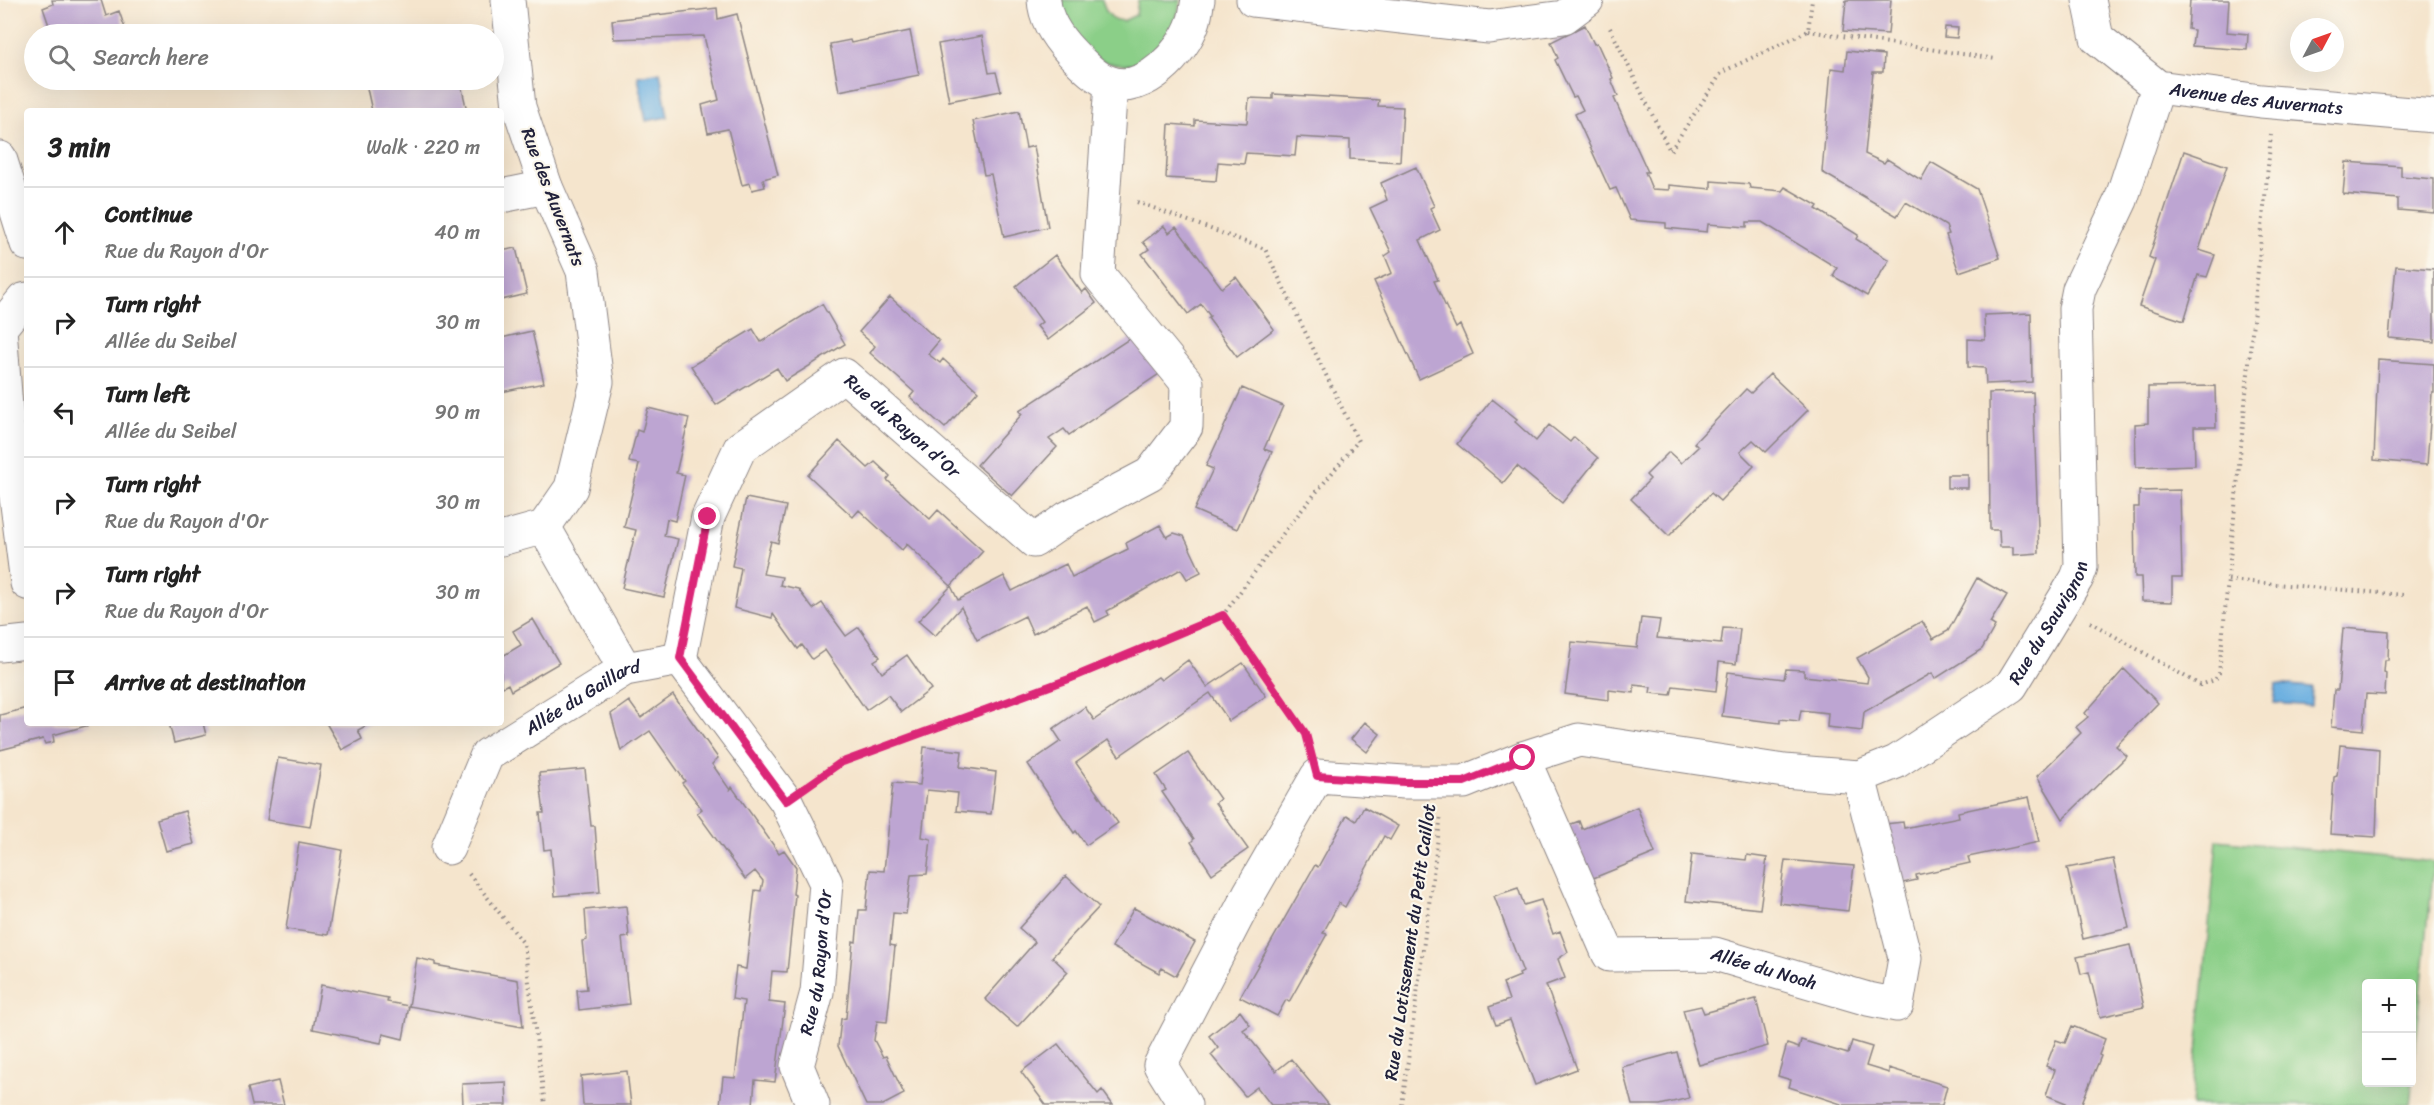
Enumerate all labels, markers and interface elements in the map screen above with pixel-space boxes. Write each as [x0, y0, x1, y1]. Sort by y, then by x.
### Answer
north arrow [2290, 18, 2344, 72]
search box [24, 24, 504, 90]
text: Search here [93, 38, 209, 77]
icon: search [45, 41, 78, 74]
street label: Avenue des Auvernats [2167, 73, 2345, 124]
street label: Rue des Auvernats [512, 123, 594, 272]
text: 3 min [48, 124, 110, 170]
text: Walk · 220 m [366, 130, 480, 165]
text: Continue [105, 195, 193, 234]
text: 40 m [434, 215, 480, 250]
icon: ahead [48, 216, 81, 249]
text: Rue du Rayon d'Or [105, 234, 268, 269]
text: Turn right [105, 285, 200, 324]
text: 30 m [436, 305, 480, 340]
icon: right [48, 306, 81, 339]
text: Allée du Seibel [105, 324, 236, 359]
street label: Rue du Rayon d'Or [837, 366, 969, 487]
text: Turn left [105, 375, 190, 414]
text: 90 m [435, 395, 480, 430]
icon: left [48, 396, 81, 429]
text: Allée du Seibel [105, 414, 236, 449]
text: Turn right [105, 465, 200, 504]
text: 30 m [436, 485, 480, 520]
icon: right [48, 486, 81, 519]
route end [694, 503, 720, 529]
text: Rue du Rayon d'Or [105, 504, 268, 539]
text: Turn right [105, 555, 200, 594]
street label: Rue du Sauvignon [1999, 561, 2097, 691]
text: 30 m [436, 575, 480, 610]
icon: right [48, 576, 81, 609]
text: Rue du Rayon d'Or [105, 594, 268, 629]
street label: Allée du Gaillard [517, 650, 644, 744]
text: Arrive at destination [105, 663, 306, 702]
icon: arrive [48, 666, 81, 699]
route start [1509, 744, 1535, 770]
street label: Rue du Lotissement du Petit Caillot [1375, 801, 1445, 1082]
street label: Rue du Rayon d'Or [790, 887, 842, 1039]
street label: Allée du Noah [1706, 937, 1821, 999]
map controls [2362, 979, 2416, 1087]
button: + [2362, 979, 2416, 1033]
button: − [2362, 1033, 2416, 1087]

